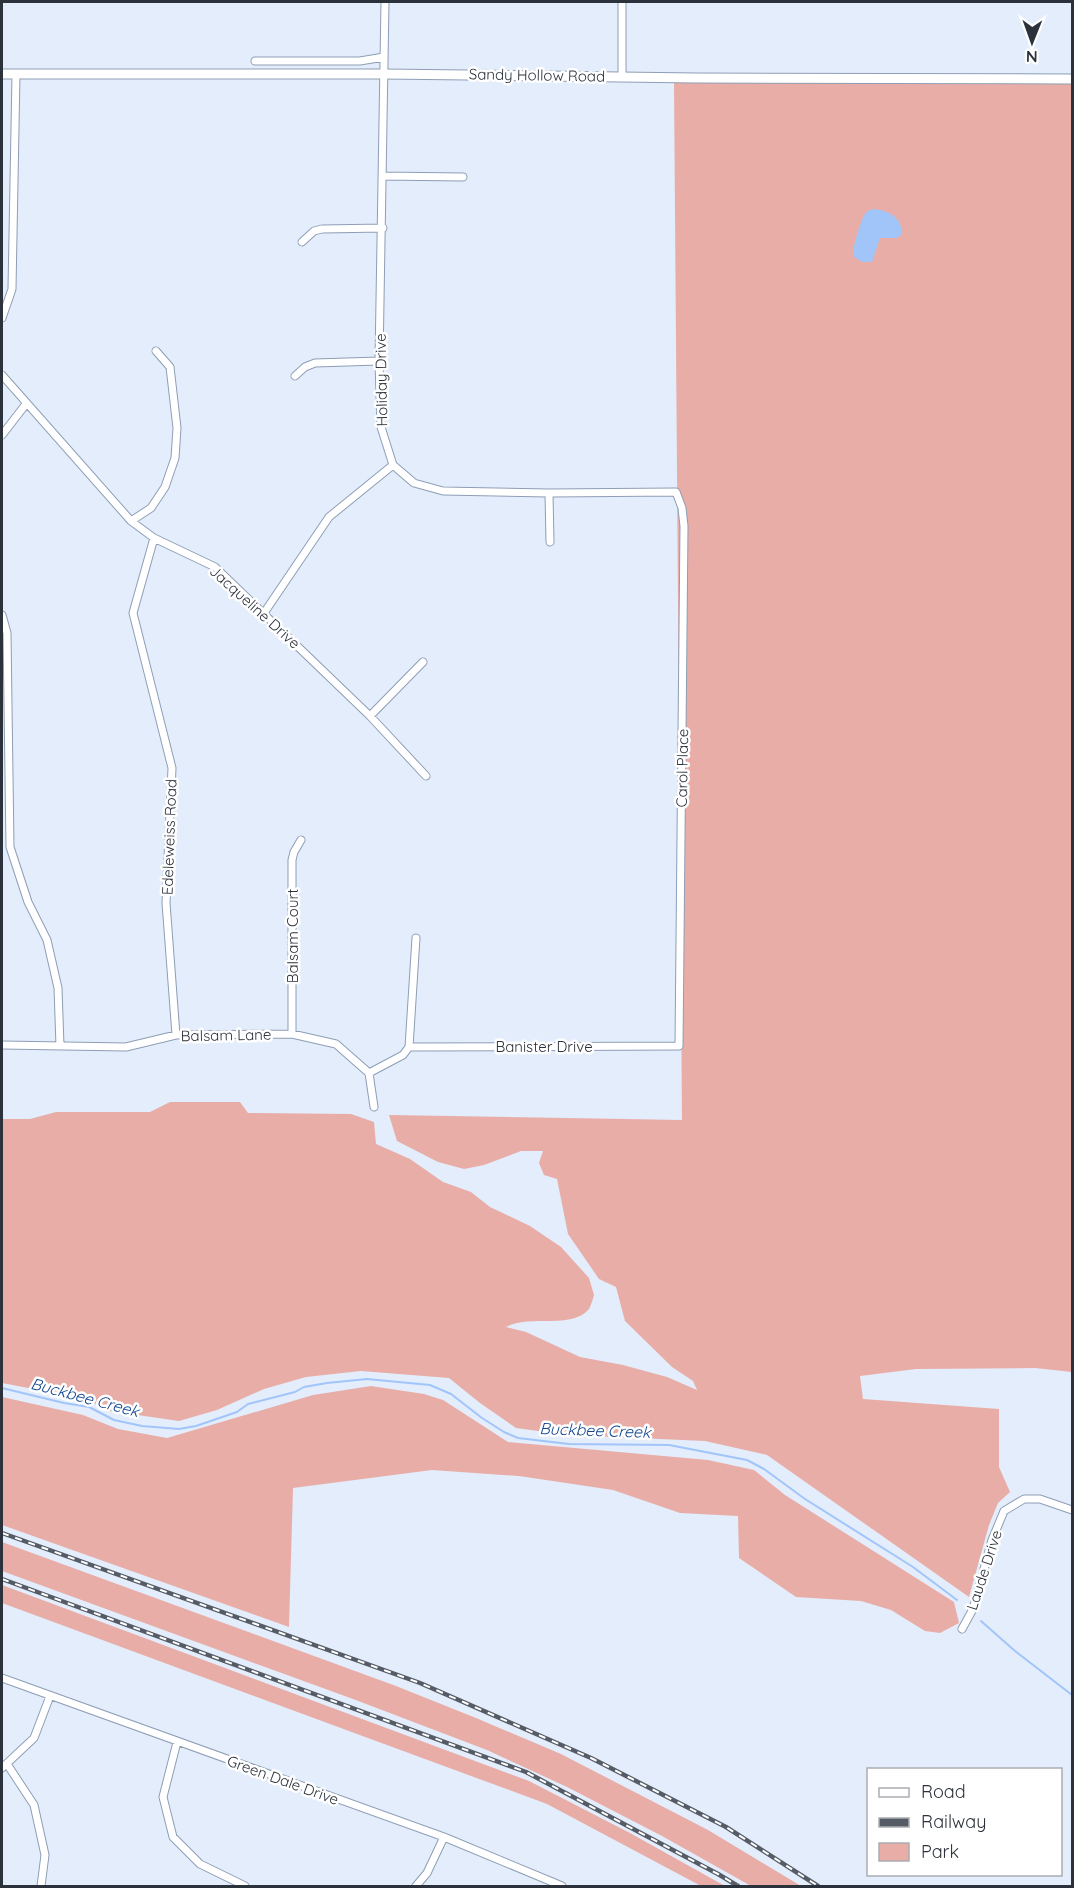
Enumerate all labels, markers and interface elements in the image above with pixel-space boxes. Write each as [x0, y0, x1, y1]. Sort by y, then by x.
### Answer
north arrow [1002, 12, 1062, 72]
text: N [1026, 47, 1038, 67]
street label: Sandy Hollow Road [469, 64, 605, 86]
street label: Holiday Drive [371, 333, 391, 427]
street label: Jacqueline Drive [206, 561, 304, 653]
street label: Carol Place [672, 729, 692, 807]
street label: Edeleweiss Road [157, 779, 181, 895]
street label: Balsam Court [283, 889, 302, 983]
street label: Balsam Lane [181, 1025, 271, 1045]
street label: Banister Drive [495, 1037, 593, 1056]
water label: Buckbee Creek [29, 1373, 143, 1421]
water label: Buckbee Creek [539, 1418, 652, 1442]
street label: Laude Drive [962, 1527, 1006, 1613]
street label: Green Dale Drive [225, 1751, 341, 1809]
legend [867, 1768, 1062, 1876]
text: Road [921, 1780, 966, 1803]
text: Railway [921, 1810, 987, 1833]
text: Park [921, 1840, 959, 1863]

